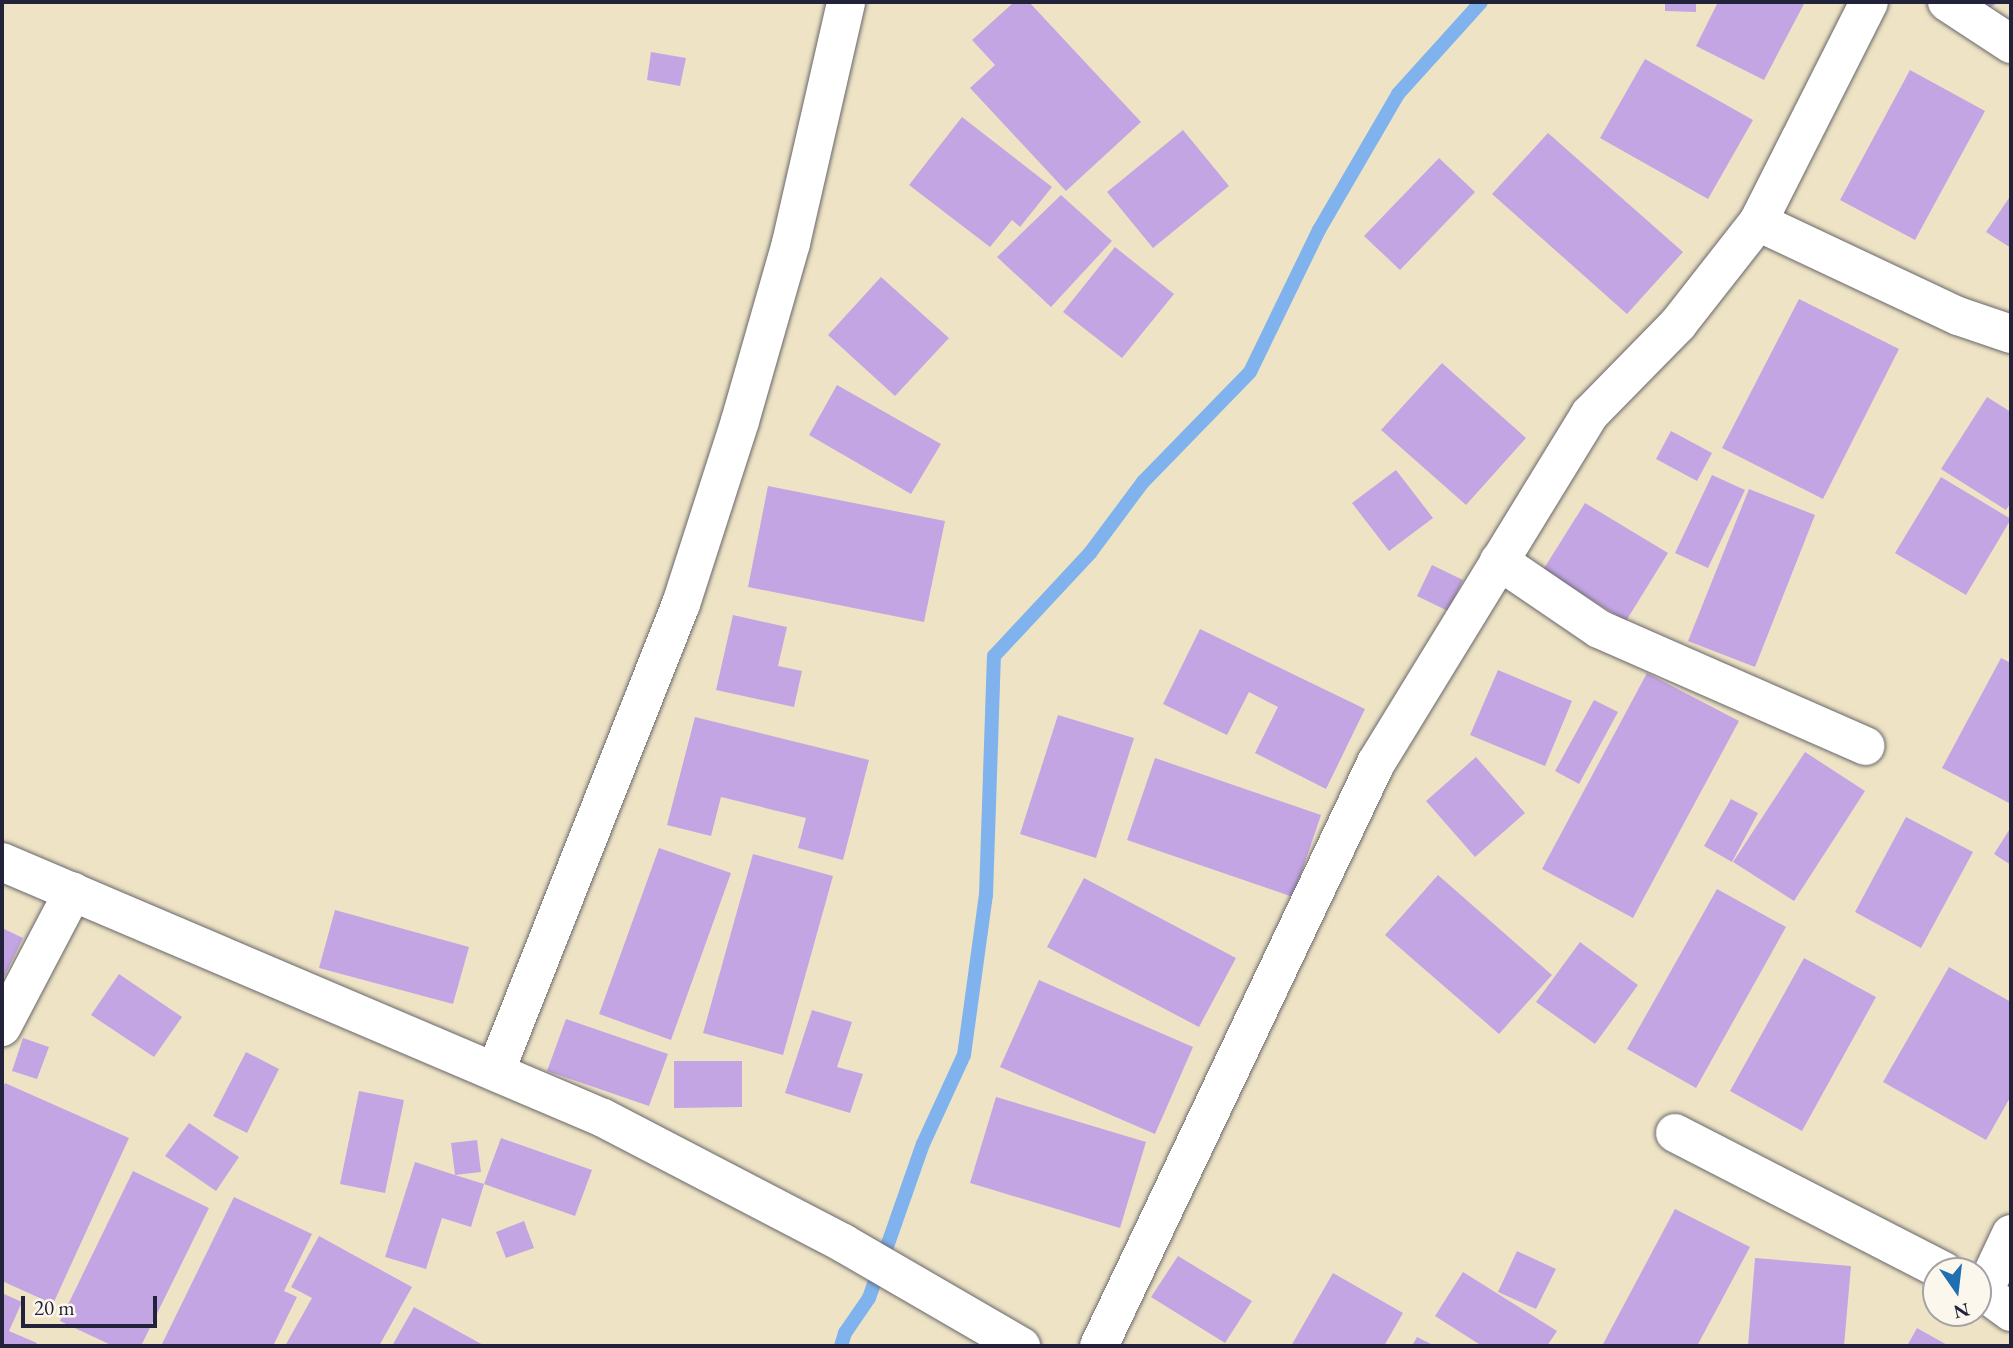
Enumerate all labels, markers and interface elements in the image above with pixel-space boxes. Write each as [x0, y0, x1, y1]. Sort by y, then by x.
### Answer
north arrow [1922, 1257, 1992, 1327]
scale bar [24, 1282, 161, 1326]
text: 20 m [34, 1294, 75, 1321]
text: N [1951, 1297, 1972, 1325]

